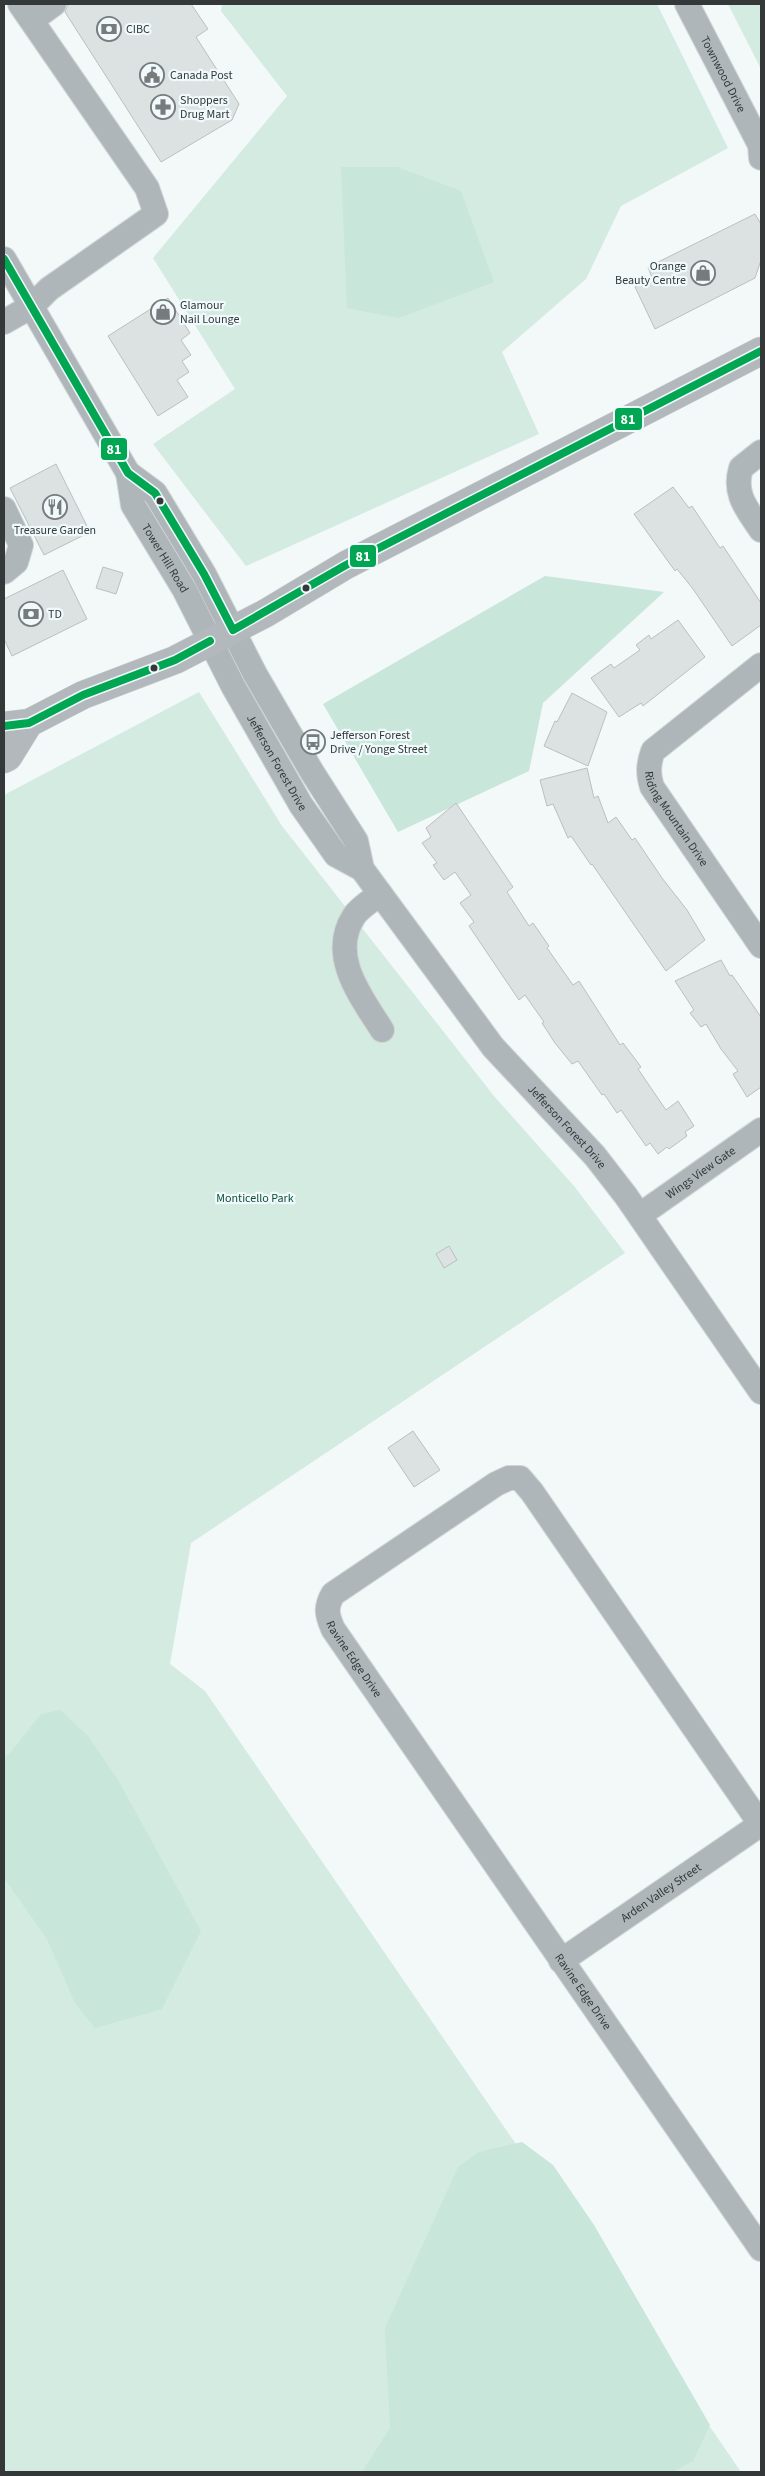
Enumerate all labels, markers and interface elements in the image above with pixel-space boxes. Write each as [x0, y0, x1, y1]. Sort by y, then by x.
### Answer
bank icon: CIBC [96, 16, 122, 42]
place label: CIBC [126, 21, 150, 38]
street label: Townwood Drive [696, 33, 750, 116]
public building icon: Canada Post [139, 62, 165, 88]
place label: Canada Post [170, 67, 232, 84]
place label: Shoppers Drug Mart [180, 92, 230, 123]
pharmacy icon: Shoppers Drug Mart [150, 94, 176, 120]
place label: Orange Beauty Centre [615, 258, 686, 289]
shop icon: Orange Beauty Centre [690, 260, 716, 286]
place label: Glamour Nail Lounge [180, 297, 239, 328]
shop icon: Glamour Nail Lounge [150, 299, 176, 325]
line badge: 81 [614, 407, 643, 431]
text: 81 [621, 410, 635, 430]
line badge: 81 [100, 437, 128, 461]
text: 81 [107, 440, 121, 460]
restaurant icon: Treasure Garden [42, 494, 68, 520]
unlabelled marker [155, 496, 165, 506]
street label: Tower Hill Road [137, 521, 192, 596]
place label: Treasure Garden [14, 522, 96, 539]
line badge: 81 [349, 544, 377, 568]
text: 81 [356, 547, 370, 567]
unlabelled marker [301, 583, 311, 593]
bank icon: TD [18, 601, 44, 627]
place label: TD [48, 606, 62, 623]
unlabelled marker [149, 663, 159, 673]
street label: Jefferson Forest Drive [242, 712, 311, 815]
place label: Jefferson Forest Drive / Yonge Street [330, 727, 428, 758]
bus stop icon: Jefferson Forest Drive / Yonge Street [300, 729, 326, 755]
street label: Riding Mountain Drive [640, 770, 712, 870]
street label: Jefferson Forest Drive [524, 1081, 610, 1172]
street label: Wings View Gate [662, 1142, 739, 1203]
park label: Monticello Park [216, 1190, 294, 1207]
street label: Ravine Edge Drive [321, 1618, 386, 1701]
street label: Arden Valley Street [617, 1859, 705, 1927]
street label: Ravine Edge Drive [550, 1950, 615, 2034]

